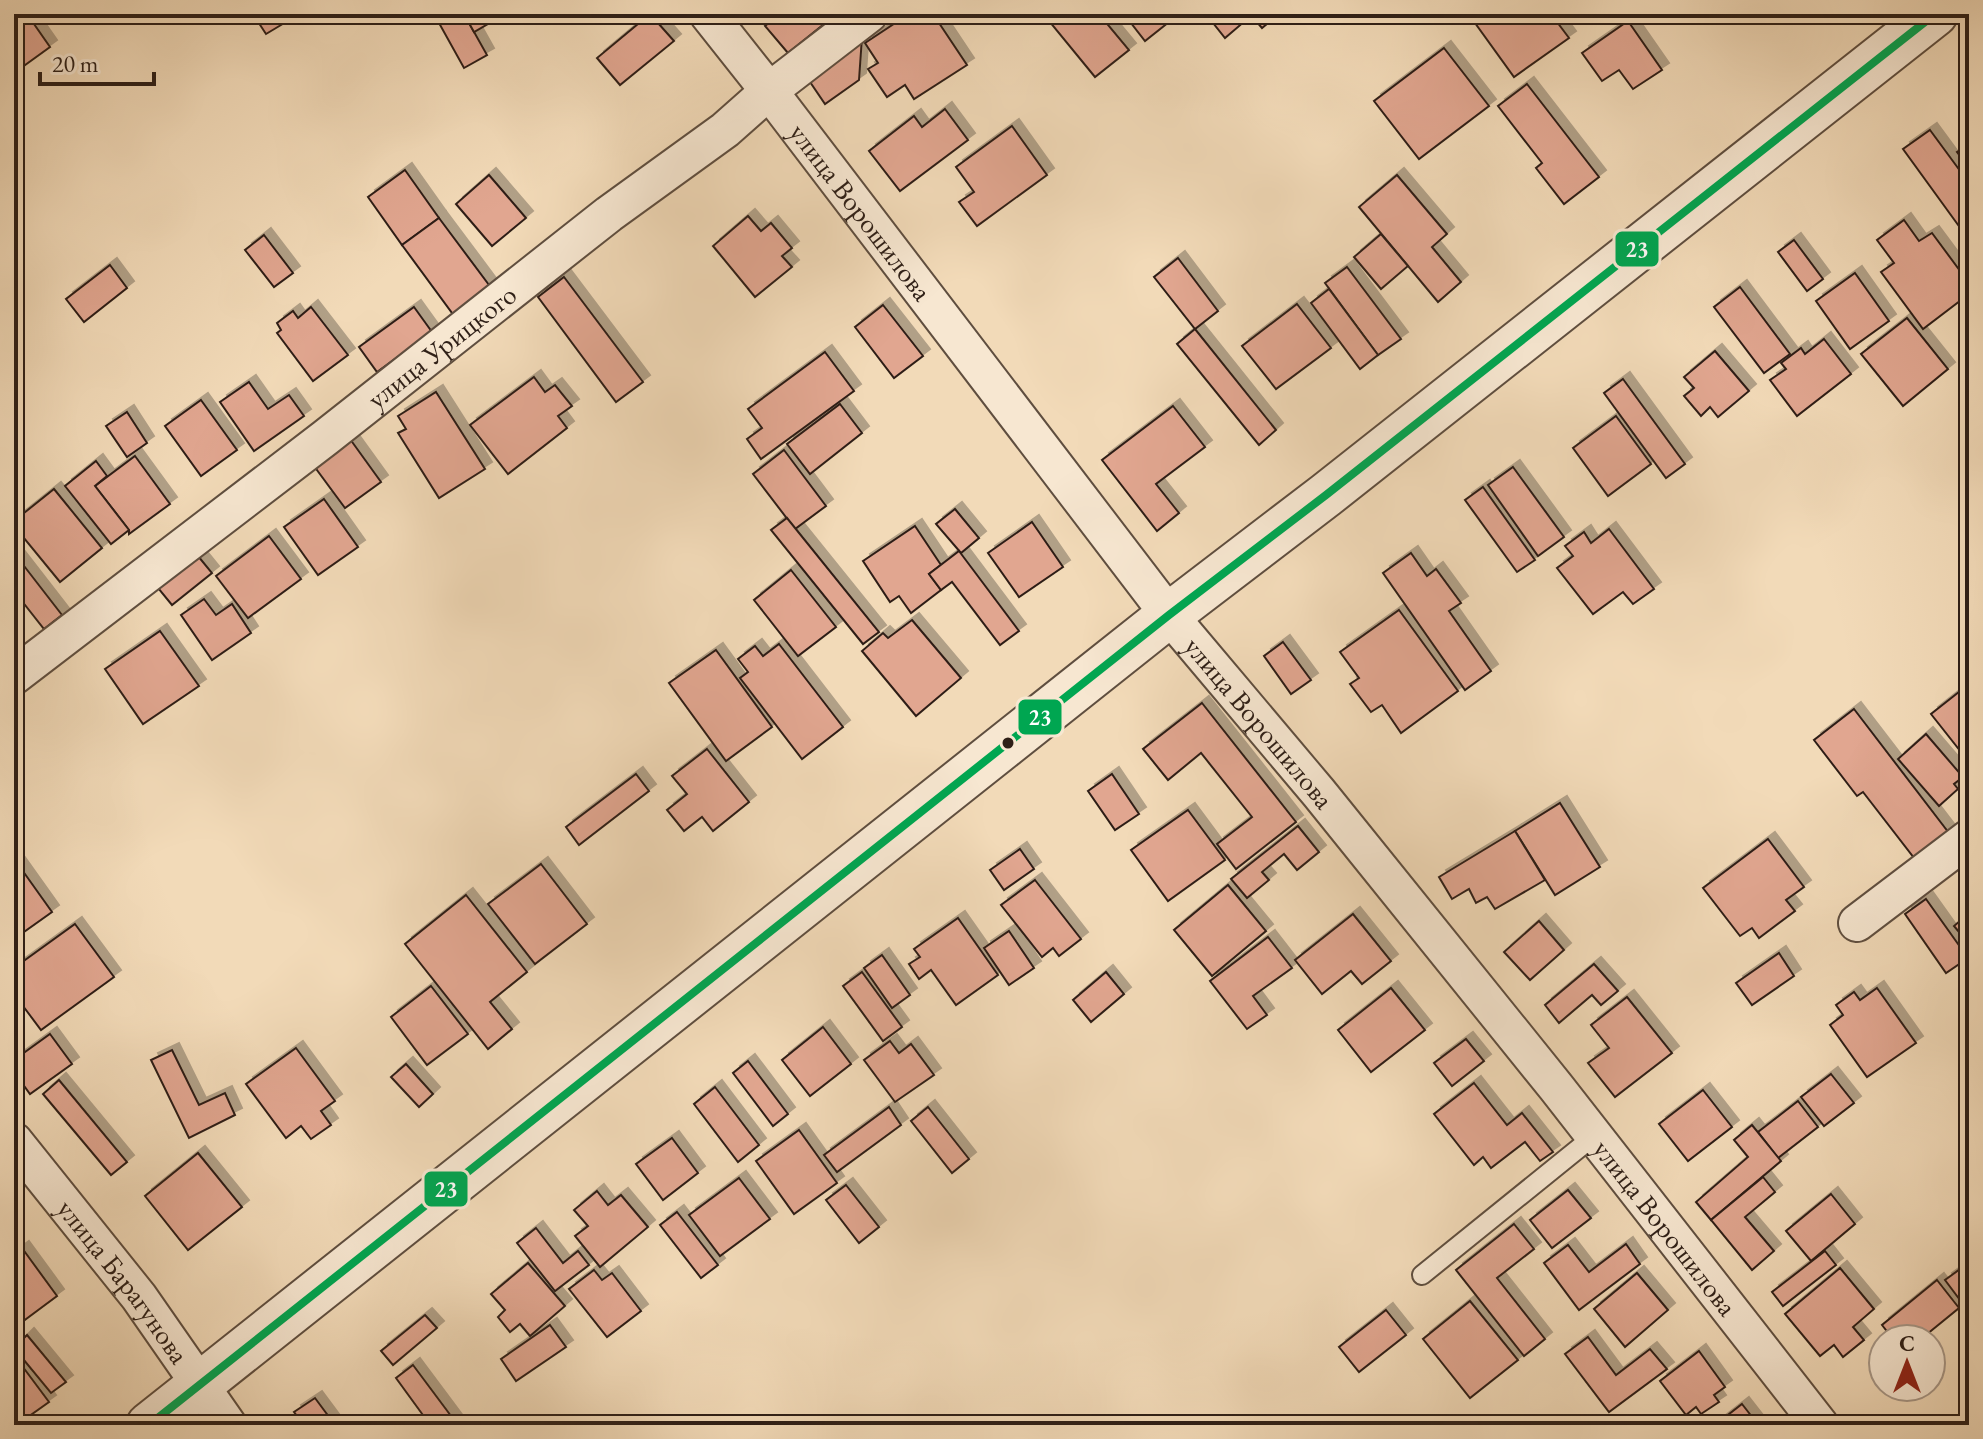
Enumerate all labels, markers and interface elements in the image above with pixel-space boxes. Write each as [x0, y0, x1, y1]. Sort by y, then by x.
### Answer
scale bar [40, 36, 154, 86]
text: 20 m [52, 48, 99, 79]
street label: улица Ворошилова [782, 116, 941, 308]
line badge: 23 [1614, 230, 1660, 268]
text: 23 [1625, 235, 1649, 264]
street label: улица Урицкого [359, 276, 524, 416]
street label: улица Ворошилова [1177, 629, 1343, 817]
line badge: 23 [1017, 698, 1063, 736]
text: 23 [1028, 703, 1052, 732]
unlabelled marker [1000, 735, 1016, 751]
street label: улица Ворошилова [1585, 1132, 1746, 1324]
line badge: 23 [423, 1170, 469, 1208]
text: 23 [434, 1175, 458, 1204]
street label: улица Барагунова [49, 1192, 198, 1371]
north arrow [1867, 1323, 1947, 1403]
text: С [1899, 1329, 1915, 1358]

